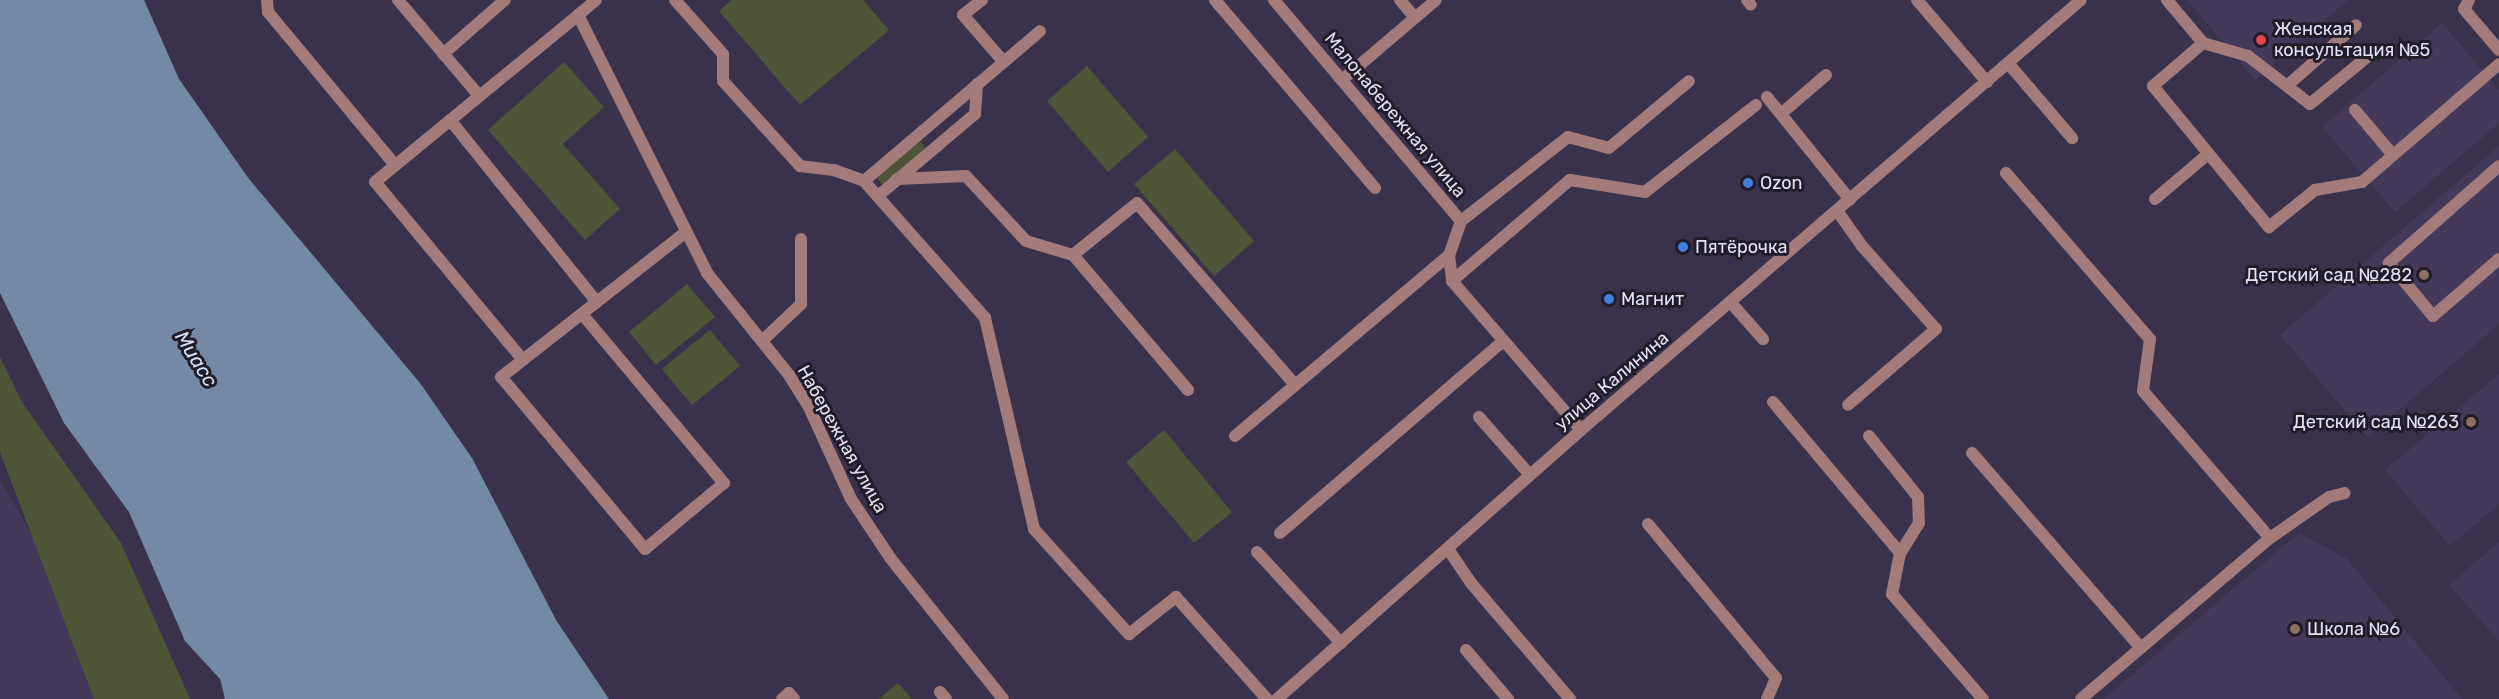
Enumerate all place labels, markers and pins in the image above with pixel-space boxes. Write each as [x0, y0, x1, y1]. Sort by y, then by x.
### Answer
place label: Женская консультация №5 [2274, 19, 2430, 62]
marker: Женская консультация №5 [2252, 31, 2270, 49]
place label: Ozon [1760, 172, 1802, 194]
marker: Ozon [1741, 176, 1755, 190]
place label: Пятёрочка [1695, 236, 1788, 258]
marker: Пятёрочка [1676, 240, 1690, 254]
place label: Детский сад №282 [2246, 264, 2412, 286]
marker: Детский сад №282 [2417, 268, 2431, 282]
place label: Магнит [1621, 288, 1684, 310]
marker: Магнит [1602, 292, 1616, 306]
place label: Детский сад №263 [2293, 411, 2459, 433]
marker: Детский сад №263 [2464, 415, 2478, 429]
place label: Школа №6 [2307, 618, 2400, 640]
marker: Школа №6 [2288, 622, 2302, 636]

